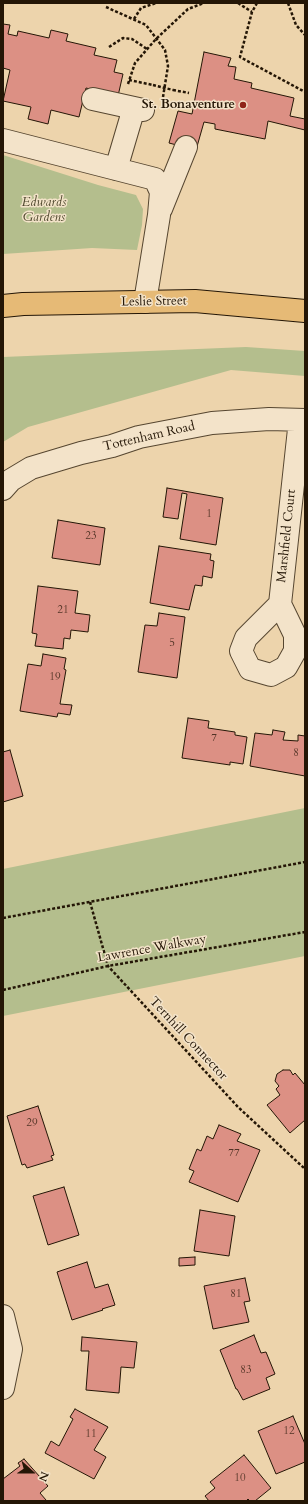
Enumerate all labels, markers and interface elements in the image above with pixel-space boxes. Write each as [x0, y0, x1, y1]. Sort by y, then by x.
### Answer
place label: St. Bonaventure [142, 97, 235, 113]
marker: St. Bonaventure [238, 100, 248, 110]
park label: Edwards Gardens [22, 195, 66, 226]
street label: Leslie Street [121, 294, 187, 310]
street label: Tottenham Road [102, 419, 196, 455]
street label: Marshfield Court [274, 488, 300, 584]
house number: 1 [206, 507, 212, 521]
house number: 23 [85, 529, 97, 543]
house number: 21 [57, 603, 69, 617]
house number: 5 [169, 636, 175, 650]
house number: 19 [49, 670, 61, 684]
house number: 7 [211, 731, 217, 745]
house number: 8 [293, 746, 299, 760]
street label: Lawrence Walkway [96, 932, 208, 966]
street label: Ternhill Connector [145, 994, 231, 1084]
house number: 29 [26, 1116, 38, 1130]
house number: 77 [228, 1146, 240, 1160]
house number: 81 [230, 1287, 242, 1301]
house number: 83 [240, 1363, 252, 1377]
house number: 12 [283, 1424, 295, 1438]
house number: 11 [85, 1427, 97, 1441]
north arrow [12, 1452, 52, 1492]
text: N [35, 1469, 52, 1484]
house number: 10 [234, 1471, 246, 1485]

